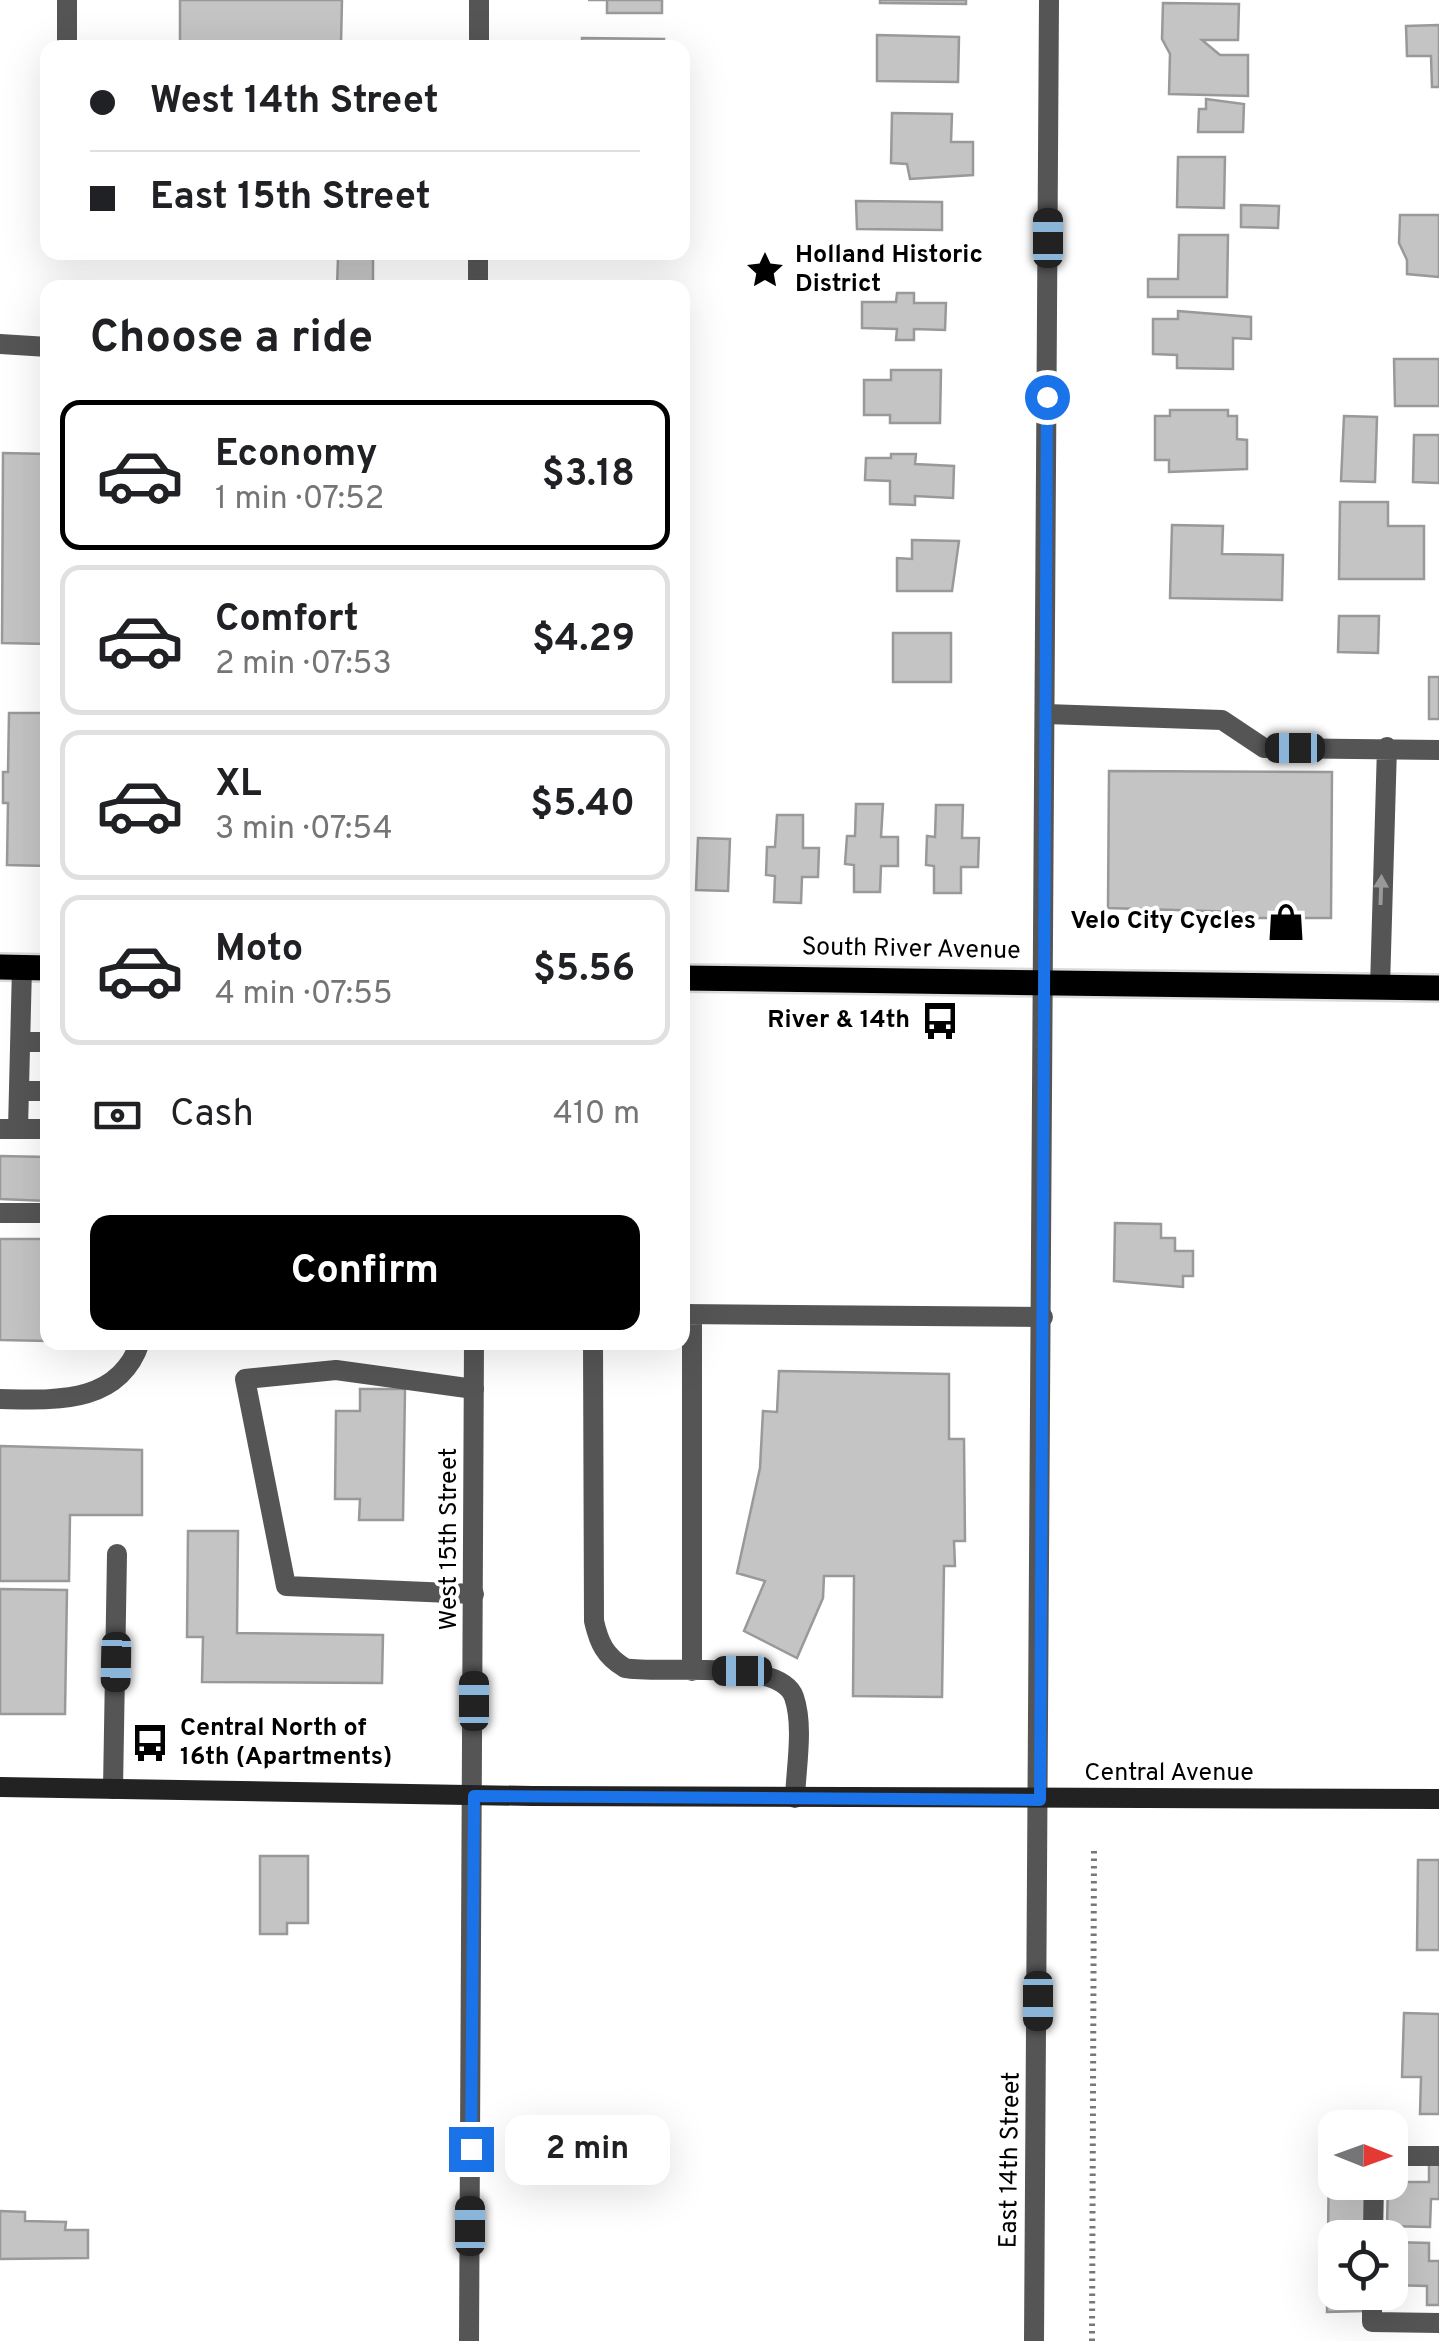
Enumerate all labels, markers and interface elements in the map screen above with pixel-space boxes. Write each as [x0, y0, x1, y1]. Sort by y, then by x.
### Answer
text: West 14th Street [150, 78, 439, 127]
text: East 15th Street [150, 174, 431, 223]
car [1033, 208, 1063, 268]
place label: Holland Historic District [795, 240, 983, 301]
place icon: Holland Historic District [744, 249, 786, 291]
text: Choose a ride [90, 311, 373, 368]
route start [1025, 375, 1070, 420]
icon: car [95, 430, 185, 520]
text: Economy [215, 431, 377, 480]
text: $3.18 [542, 451, 635, 500]
text: 1 min · 07:52 [215, 480, 384, 520]
icon: car [95, 595, 185, 685]
text: Comfort [215, 596, 359, 645]
text: $4.29 [532, 616, 635, 665]
text: 2 min · 07:53 [215, 645, 392, 685]
car [1265, 733, 1325, 763]
icon: car [95, 760, 185, 850]
text: XL [215, 761, 262, 810]
text: $5.40 [530, 781, 635, 830]
text: 3 min · 07:54 [215, 810, 393, 850]
one-way arrow [1374, 873, 1390, 905]
shop icon: Velo City Cycles [1265, 901, 1307, 943]
place label: Velo City Cycles [1070, 906, 1256, 938]
icon: car [95, 925, 185, 1015]
text: Moto [215, 926, 303, 975]
street label: South River Avenue [801, 932, 1021, 968]
text: $5.56 [533, 946, 635, 995]
text: 4 min · 07:55 [215, 975, 393, 1015]
bus stop icon: River & 14th [919, 1000, 961, 1042]
place label: River & 14th [767, 1005, 910, 1037]
icon: cash [90, 1088, 145, 1143]
text: Cash [170, 1091, 254, 1140]
text: 410 m [553, 1095, 640, 1135]
button: Confirm [90, 1215, 640, 1330]
street label: West 15th Street [434, 1447, 466, 1631]
car [100, 1632, 132, 1692]
car [712, 1656, 772, 1686]
car [459, 1671, 489, 1731]
place label: Central North of 16th (Apartments) [180, 1713, 392, 1774]
bus stop icon: Central North of 16th (Apartments) [129, 1722, 171, 1764]
street label: Central Avenue [1084, 1758, 1254, 1790]
car [1023, 1971, 1053, 2031]
street label: East 14th Street [993, 2071, 1029, 2249]
north arrow [1318, 2110, 1408, 2200]
map controls [1318, 2110, 1408, 2310]
callout: 2 min [506, 2114, 671, 2184]
route end [449, 2127, 494, 2172]
text: 2 min [546, 2130, 629, 2170]
car [455, 2196, 485, 2256]
button: locate [1318, 2220, 1408, 2310]

